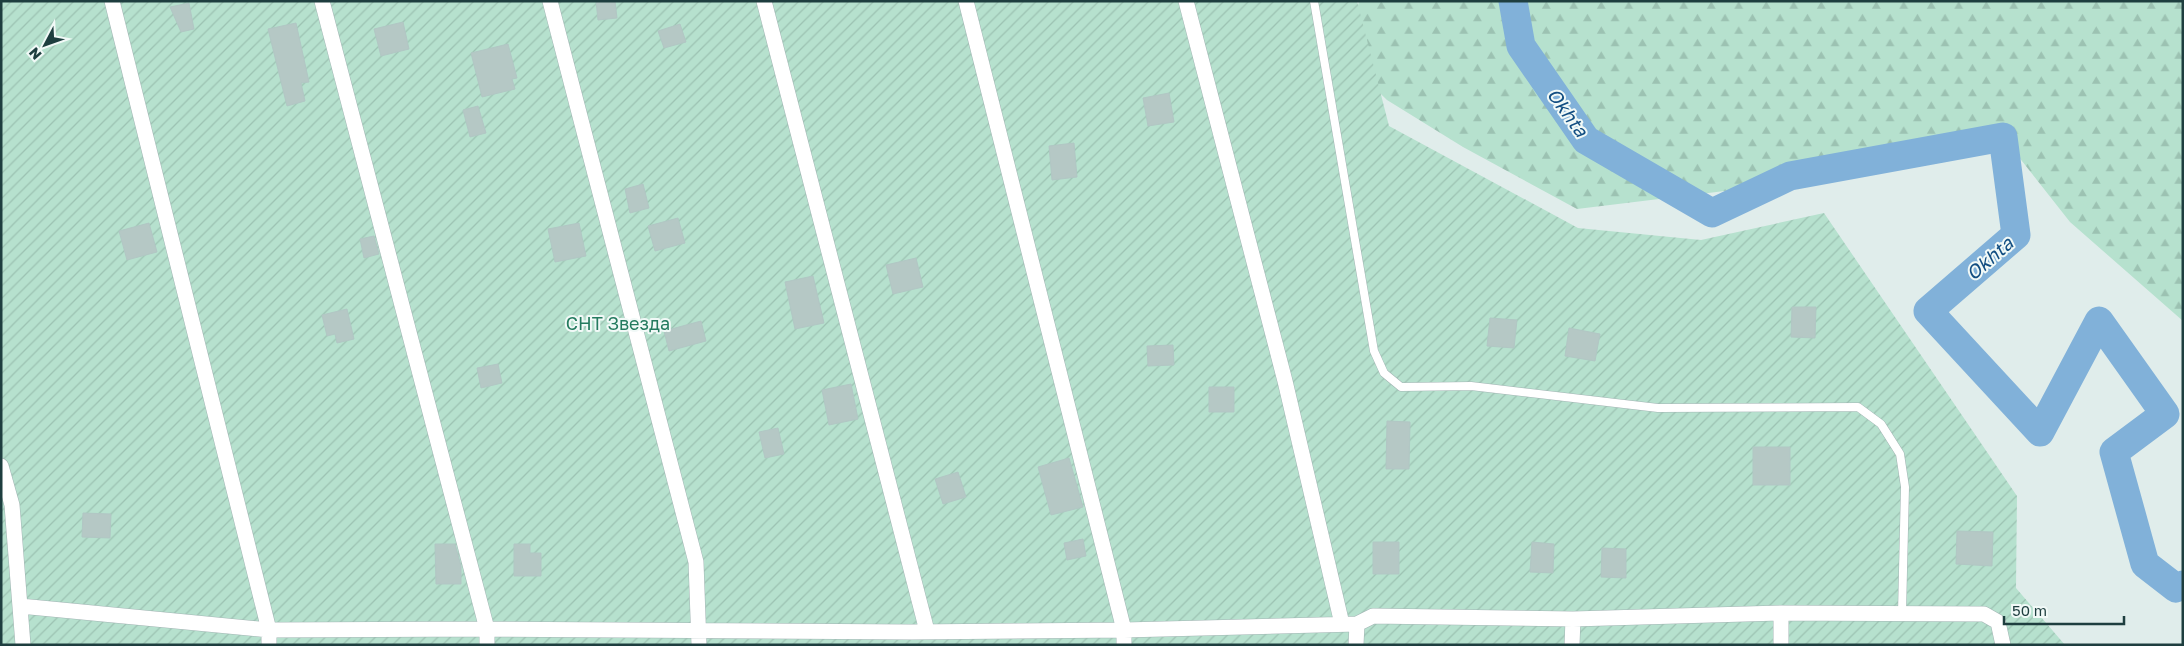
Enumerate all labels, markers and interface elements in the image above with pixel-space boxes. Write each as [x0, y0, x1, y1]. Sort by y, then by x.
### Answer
north arrow [20, 20, 70, 70]
text: N [25, 44, 45, 63]
water label: Okhta [1543, 83, 1594, 142]
water label: Okhta [1961, 231, 2018, 285]
park label: СНТ Звезда [566, 312, 670, 334]
scale bar [2004, 594, 2124, 626]
text: 50 m [2012, 601, 2047, 619]

